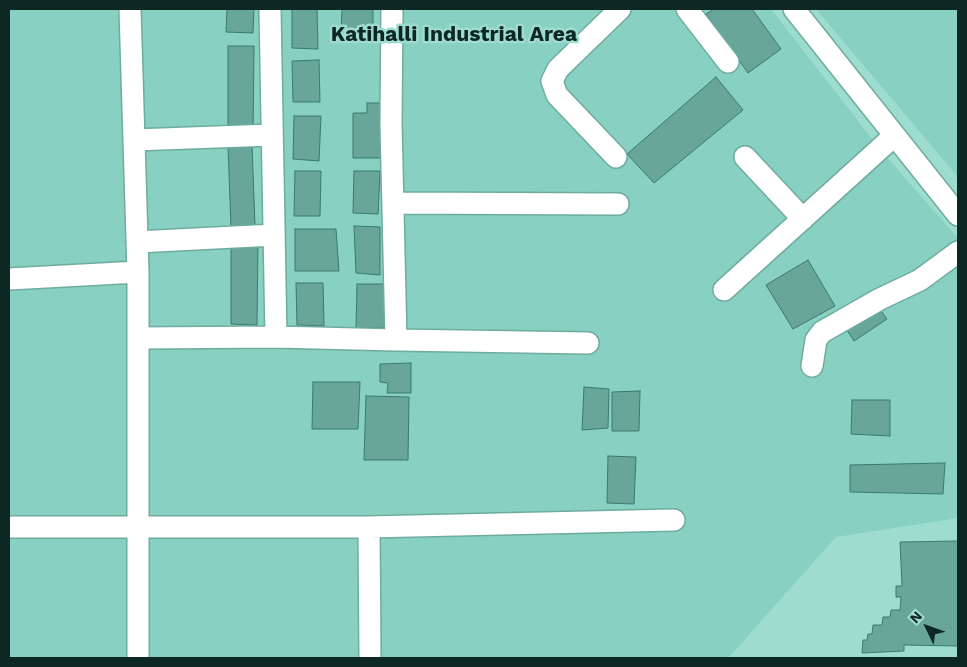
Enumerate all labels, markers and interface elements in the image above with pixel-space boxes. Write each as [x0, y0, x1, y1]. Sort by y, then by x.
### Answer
district label: Katihalli Industrial Area [331, 22, 577, 48]
north arrow [902, 602, 952, 652]
text: N [906, 608, 925, 626]

